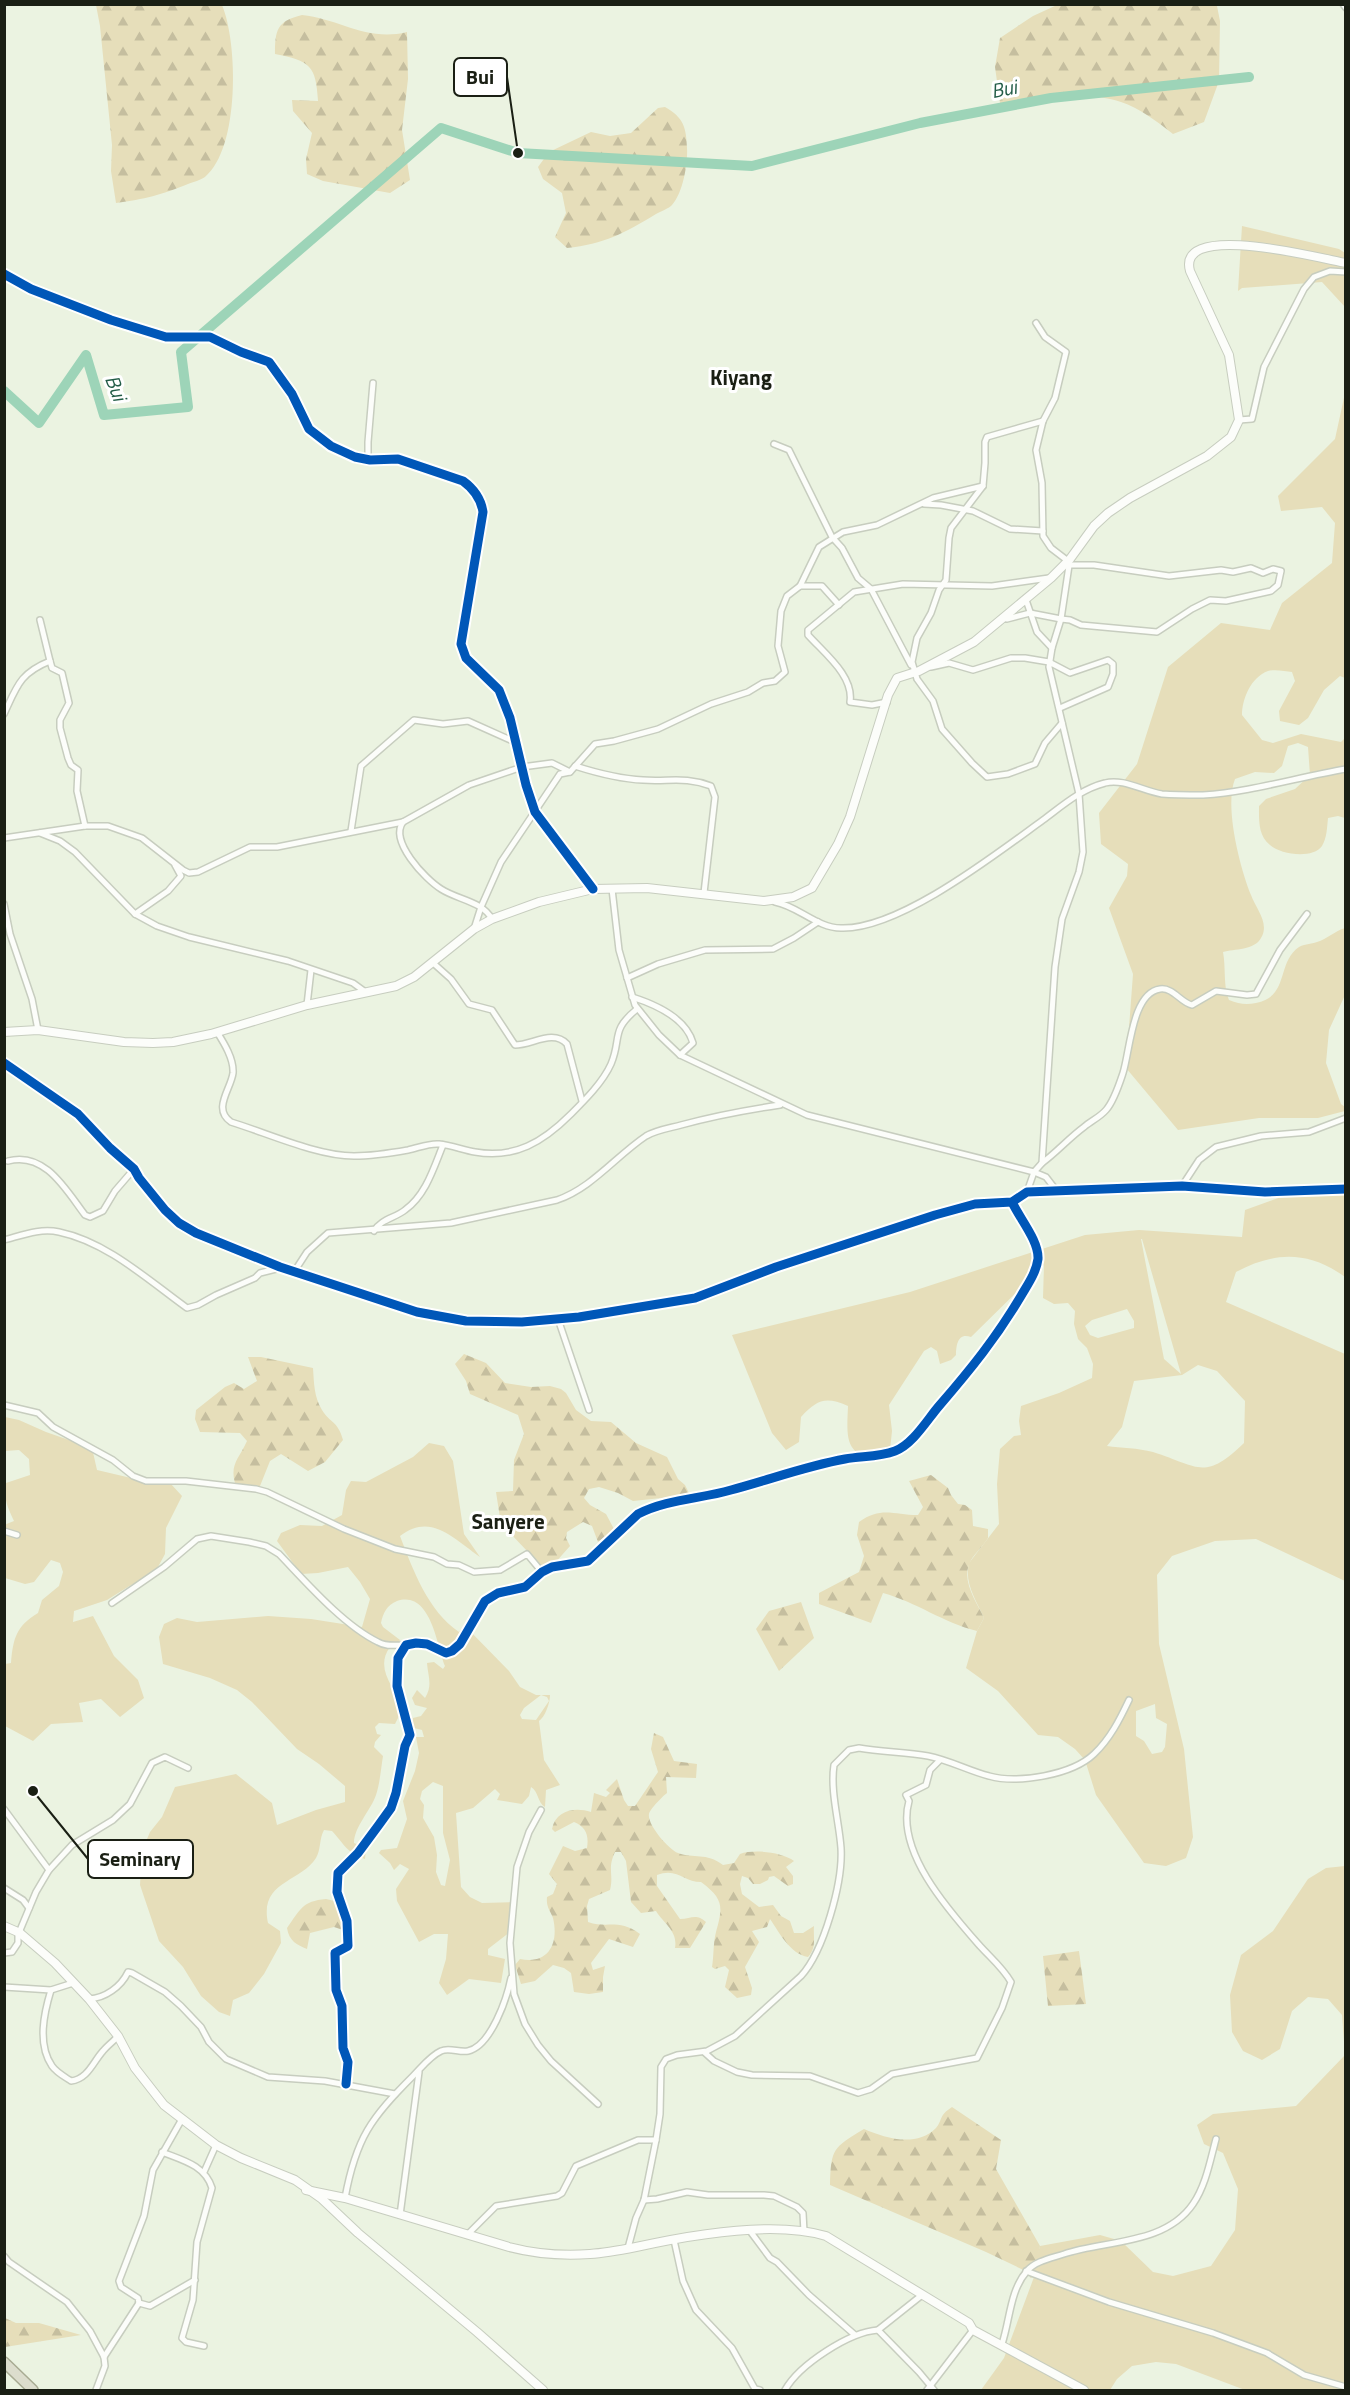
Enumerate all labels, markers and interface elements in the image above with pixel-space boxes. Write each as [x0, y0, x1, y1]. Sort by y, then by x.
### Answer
callout: Bui [454, 58, 507, 96]
text: Bui [466, 61, 494, 92]
water label: Bui [988, 70, 1022, 106]
district label: Kiyang [710, 361, 772, 393]
water label: Bui [97, 370, 137, 408]
district label: Sanyere [471, 1505, 545, 1537]
callout: Seminary [88, 1840, 193, 1878]
text: Seminary [99, 1843, 181, 1874]

